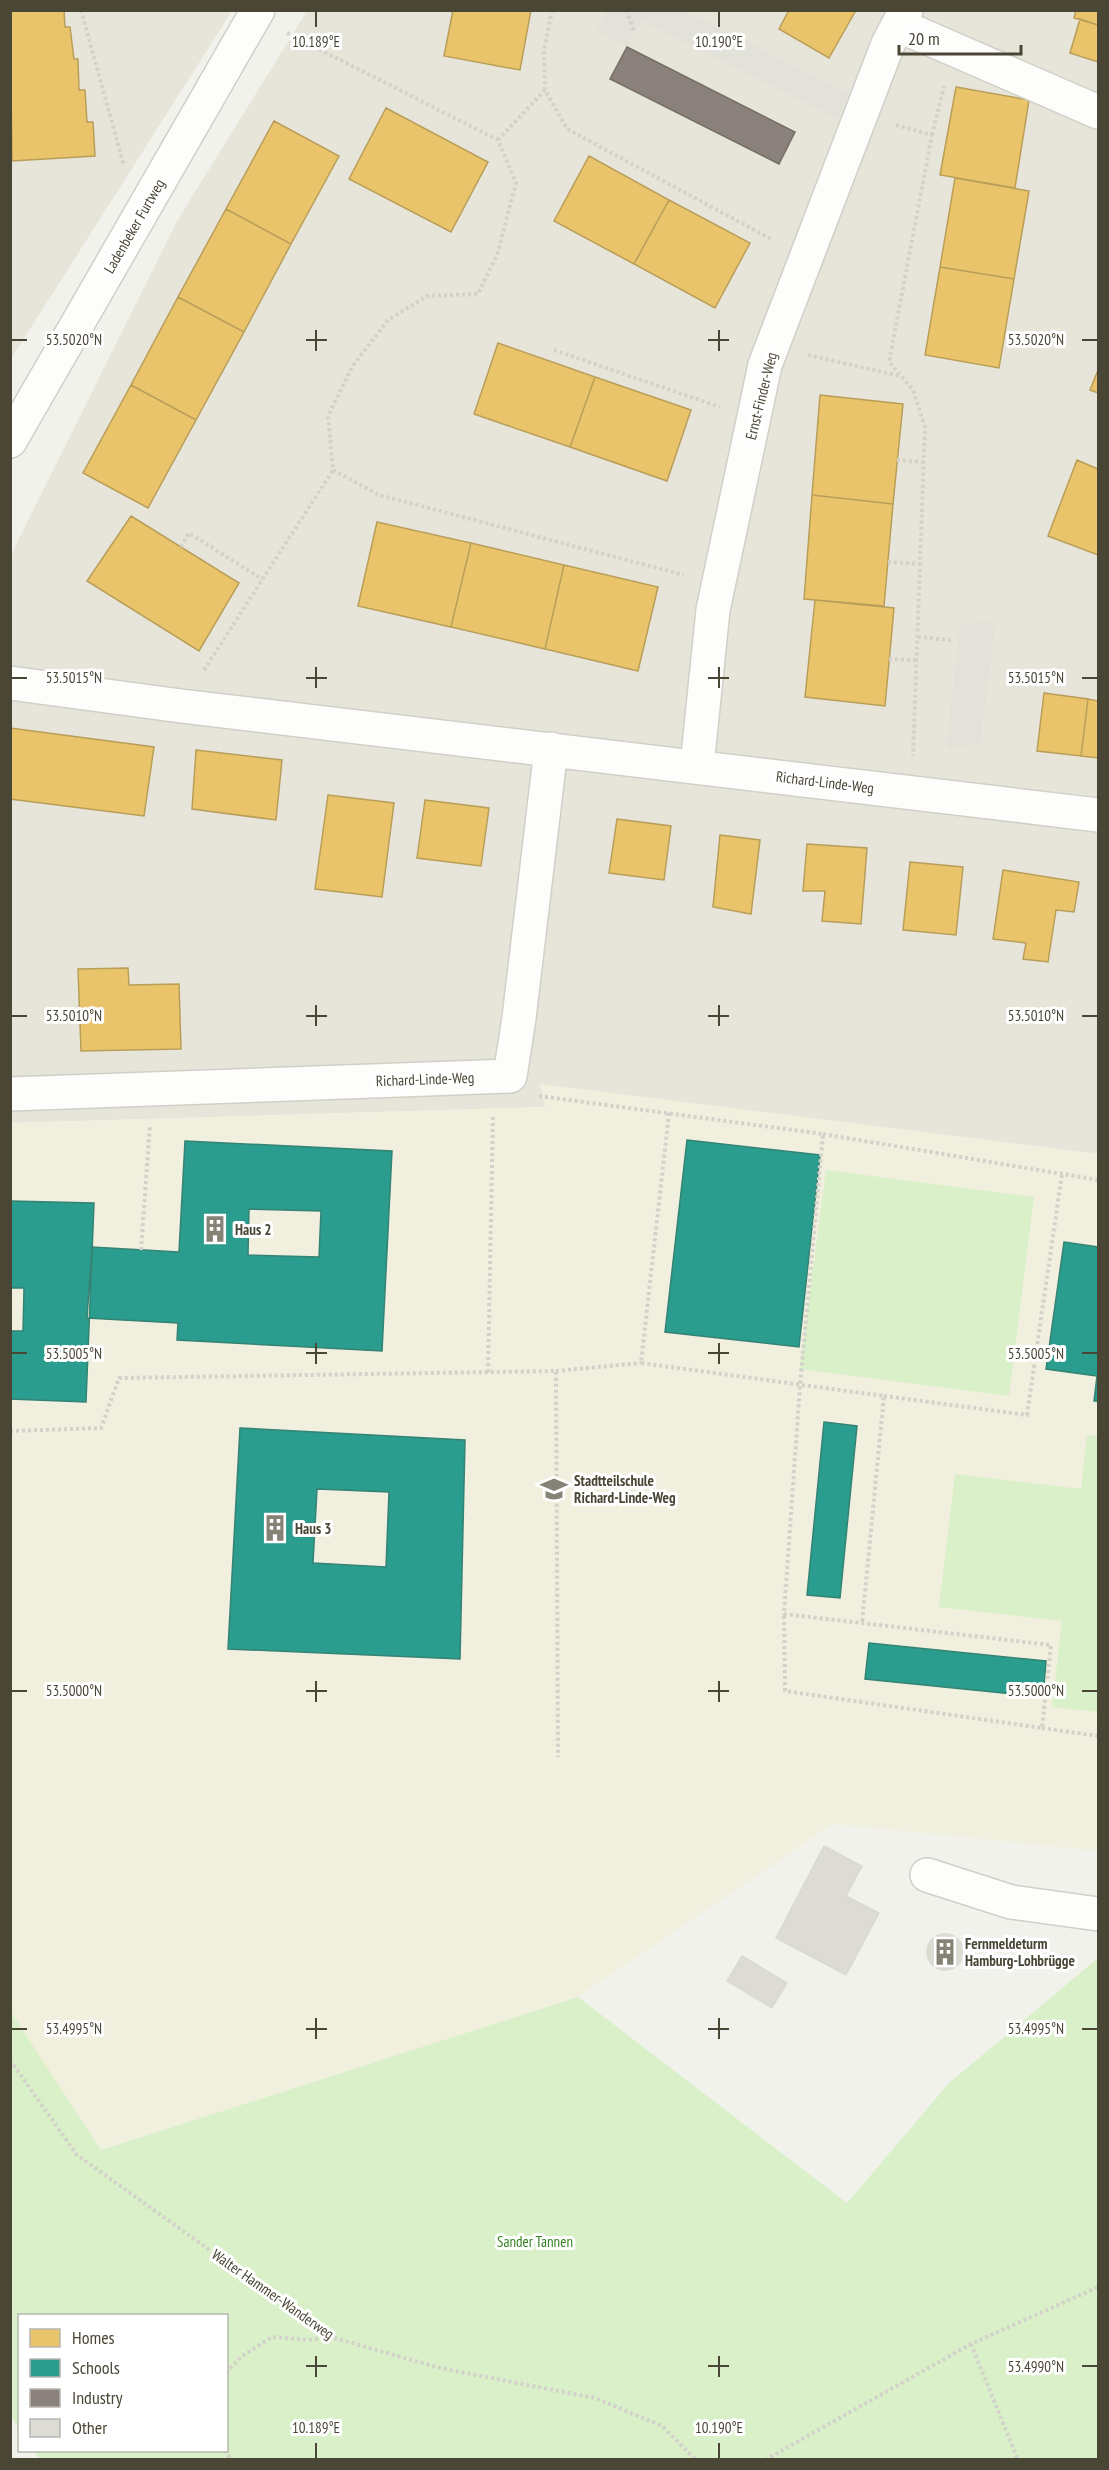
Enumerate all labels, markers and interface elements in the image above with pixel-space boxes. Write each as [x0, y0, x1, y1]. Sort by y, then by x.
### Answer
scale bar [899, 18, 1020, 56]
text: 20 m [908, 27, 940, 50]
text: 10.189°E [292, 32, 340, 51]
text: 10.190°E [695, 32, 743, 51]
street label: Ladenbeker Furtweg [99, 175, 169, 277]
text: 53.5020°N [46, 330, 102, 349]
text: 53.5020°N [1008, 330, 1064, 349]
street label: Ernst-Finder-Weg [741, 350, 781, 442]
text: 53.5015°N [46, 668, 102, 687]
text: 53.5015°N [1008, 668, 1064, 687]
street label: Richard-Linde-Weg [775, 767, 875, 797]
text: 53.5010°N [46, 1006, 102, 1025]
text: 53.5010°N [1008, 1006, 1064, 1025]
street label: Richard-Linde-Weg [375, 1068, 475, 1090]
building icon: Haus 2 [200, 1214, 230, 1244]
place label: Haus 2 [235, 1220, 271, 1239]
text: 53.5005°N [46, 1344, 102, 1363]
text: 53.5005°N [1008, 1344, 1064, 1363]
place label: Stadtteilschule Richard-Linde-Weg [574, 1471, 676, 1507]
school or university icon: Stadtteilschule Richard-Linde-Weg [539, 1474, 569, 1504]
building icon: Haus 3 [260, 1513, 290, 1543]
place label: Haus 3 [295, 1519, 331, 1538]
text: 53.5000°N [46, 1681, 102, 1700]
text: 53.5000°N [1008, 1681, 1064, 1700]
place label: Fernmeldeturm Hamburg-Lohbrügge [965, 1934, 1075, 1970]
building icon: Fernmeldeturm Hamburg-Lohbrügge [930, 1937, 960, 1967]
text: 53.4995°N [46, 2019, 102, 2038]
text: 53.4995°N [1008, 2019, 1064, 2038]
park label: Sander Tannen [497, 2232, 573, 2251]
street label: Walter Hammer-Wanderweg [208, 2245, 338, 2343]
legend [18, 2314, 228, 2452]
text: Homes [72, 2326, 115, 2349]
text: Schools [72, 2356, 120, 2379]
text: 53.4990°N [1008, 2357, 1064, 2376]
text: Industry [72, 2386, 123, 2409]
text: Other [72, 2416, 107, 2439]
text: 10.189°E [292, 2418, 340, 2437]
text: 10.190°E [695, 2418, 743, 2437]

